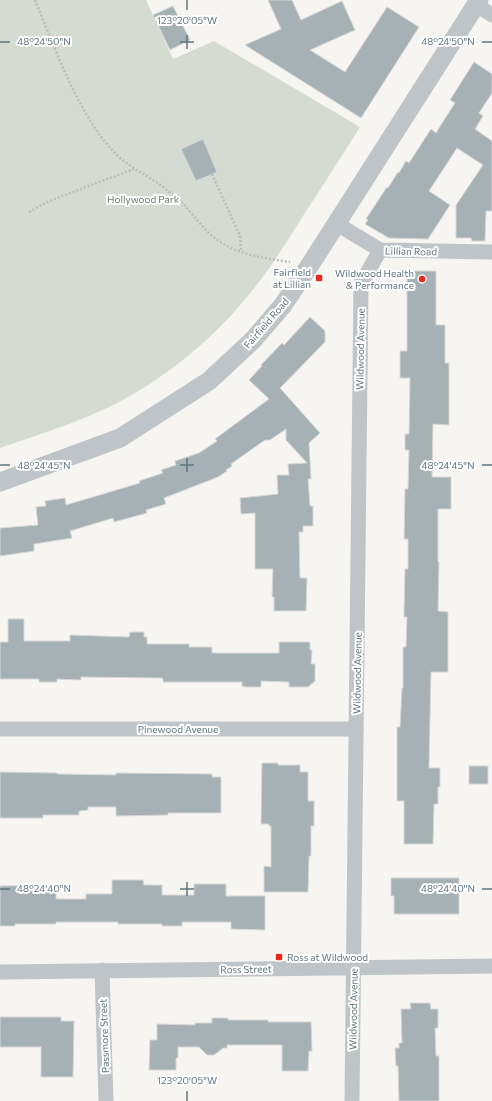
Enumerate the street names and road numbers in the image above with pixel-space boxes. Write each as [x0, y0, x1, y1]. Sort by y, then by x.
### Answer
street label: Lillian Road [385, 245, 437, 257]
street label: Fairfield Road [241, 295, 291, 351]
street label: Wildwood Avenue [353, 308, 367, 390]
street label: Wildwood Avenue [350, 632, 364, 714]
street label: Pinewood Avenue [138, 723, 218, 735]
street label: Ross Street [220, 963, 272, 975]
street label: Wildwood Avenue [346, 968, 360, 1050]
street label: Passmore Street [97, 999, 111, 1073]

